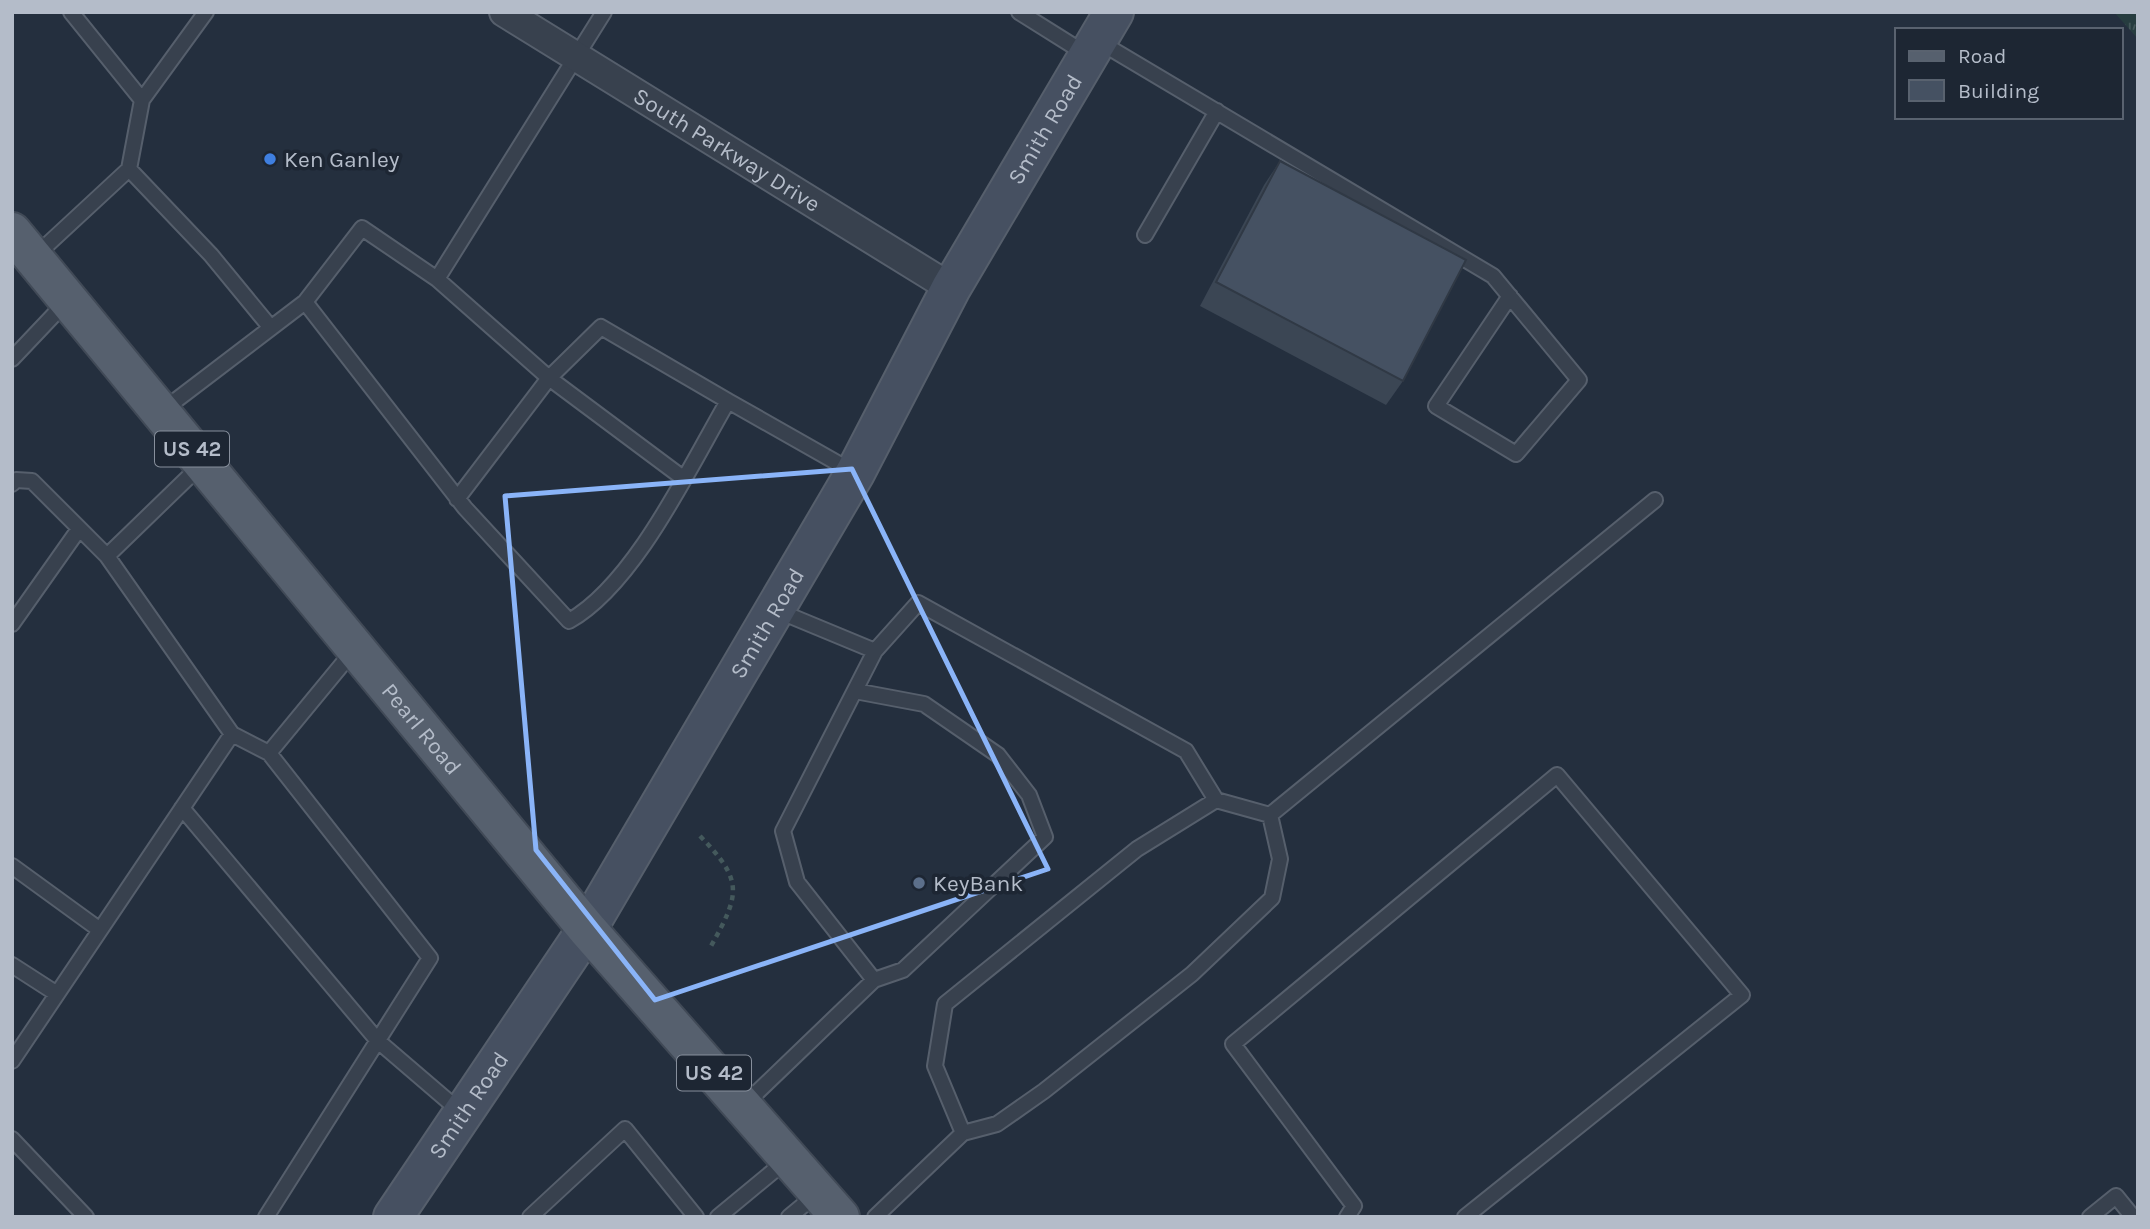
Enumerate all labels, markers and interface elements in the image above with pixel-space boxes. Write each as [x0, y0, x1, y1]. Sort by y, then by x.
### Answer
legend [1895, 28, 2122, 119]
text: Road [1958, 44, 2006, 68]
street label: Smith Road [1002, 70, 1088, 189]
text: Building [1958, 79, 2039, 103]
street label: South Parkway Drive [628, 82, 825, 218]
place label: Ken Ganley [284, 146, 400, 173]
marker: Ken Ganley [262, 151, 278, 167]
road number: US 42 [155, 432, 229, 466]
street label: Smith Road [724, 563, 810, 683]
street label: Pearl Road [376, 678, 467, 780]
place label: KeyBank [933, 870, 1023, 897]
marker: KeyBank [911, 875, 927, 891]
street label: Smith Road [423, 1047, 514, 1164]
road number: US 42 [677, 1056, 751, 1090]

